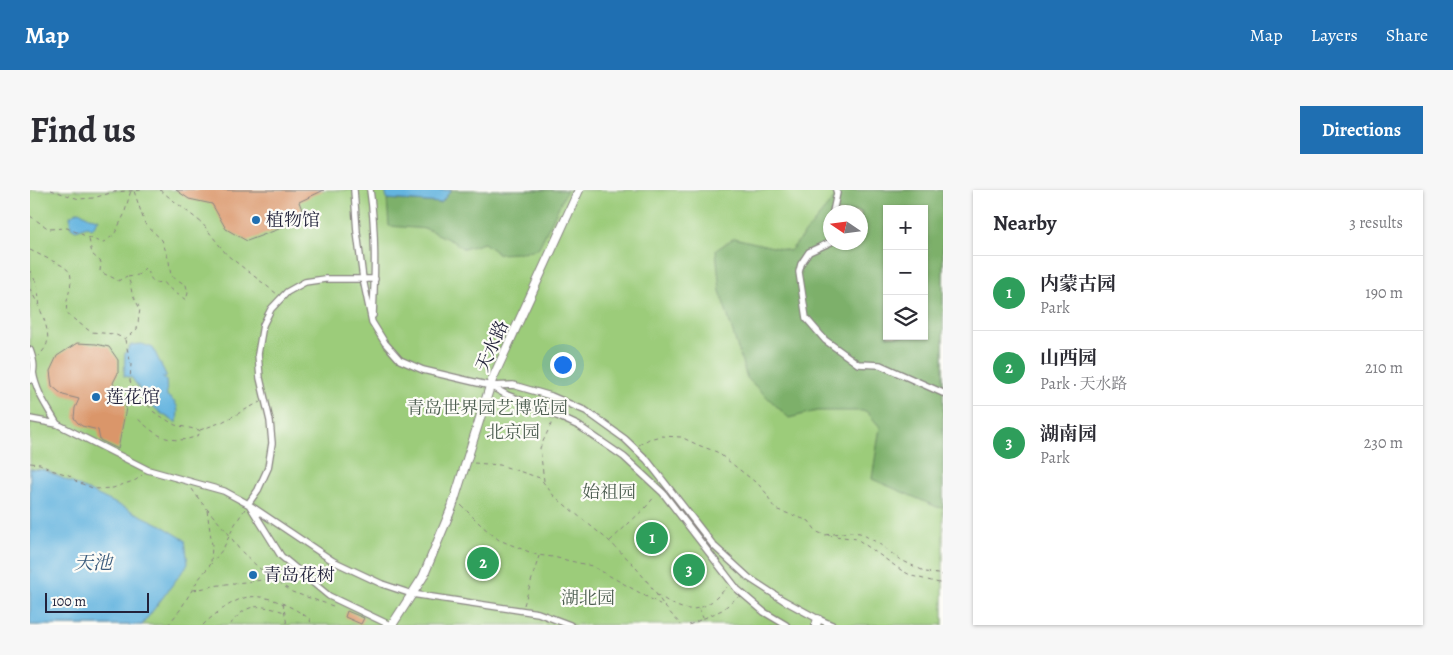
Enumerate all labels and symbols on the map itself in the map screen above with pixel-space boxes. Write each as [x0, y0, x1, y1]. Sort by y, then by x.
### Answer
north arrow [823, 205, 868, 250]
place label: 植物馆 [266, 208, 320, 232]
marker: 植物馆 [250, 214, 262, 226]
street label: 天水路 [470, 316, 514, 376]
your location [550, 352, 576, 378]
place label: 莲花馆 [106, 385, 160, 409]
marker: 莲花馆 [90, 391, 102, 403]
park label: 青岛世界园艺博览园 [406, 396, 568, 420]
park label: 北京园 [486, 420, 540, 444]
park label: 始祖园 [582, 480, 636, 504]
pin: 1 [636, 519, 668, 557]
pin: 2 [467, 544, 499, 582]
water label: 天池 [74, 550, 114, 576]
pin: 3 [673, 551, 705, 589]
place label: 青岛花树 [263, 563, 335, 587]
marker: 青岛花树 [247, 569, 259, 581]
park label: 湖北园 [561, 586, 615, 610]
scale bar [45, 590, 149, 613]

